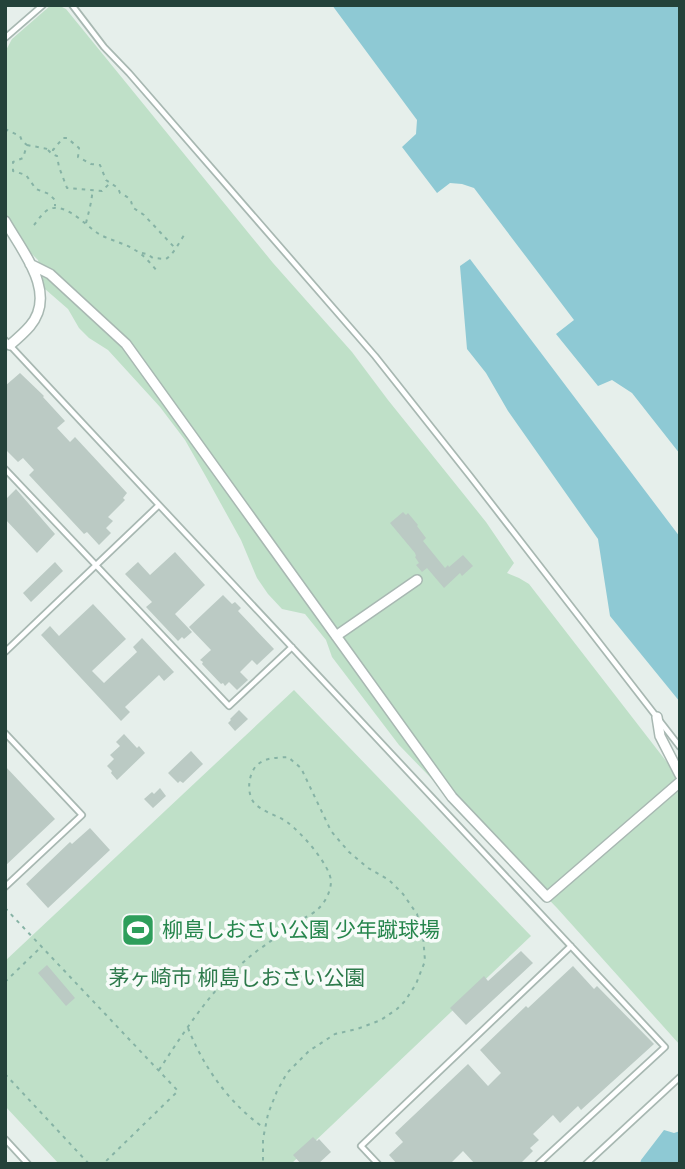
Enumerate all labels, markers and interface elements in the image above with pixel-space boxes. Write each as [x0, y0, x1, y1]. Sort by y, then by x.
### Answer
sports icon: 柳島しおさい公園 少年蹴球場 [119, 911, 157, 949]
place label: 柳島しおさい公園 少年蹴球場 [162, 918, 440, 945]
park label: 茅ヶ崎市 柳島しおさい公園 [109, 966, 365, 993]

